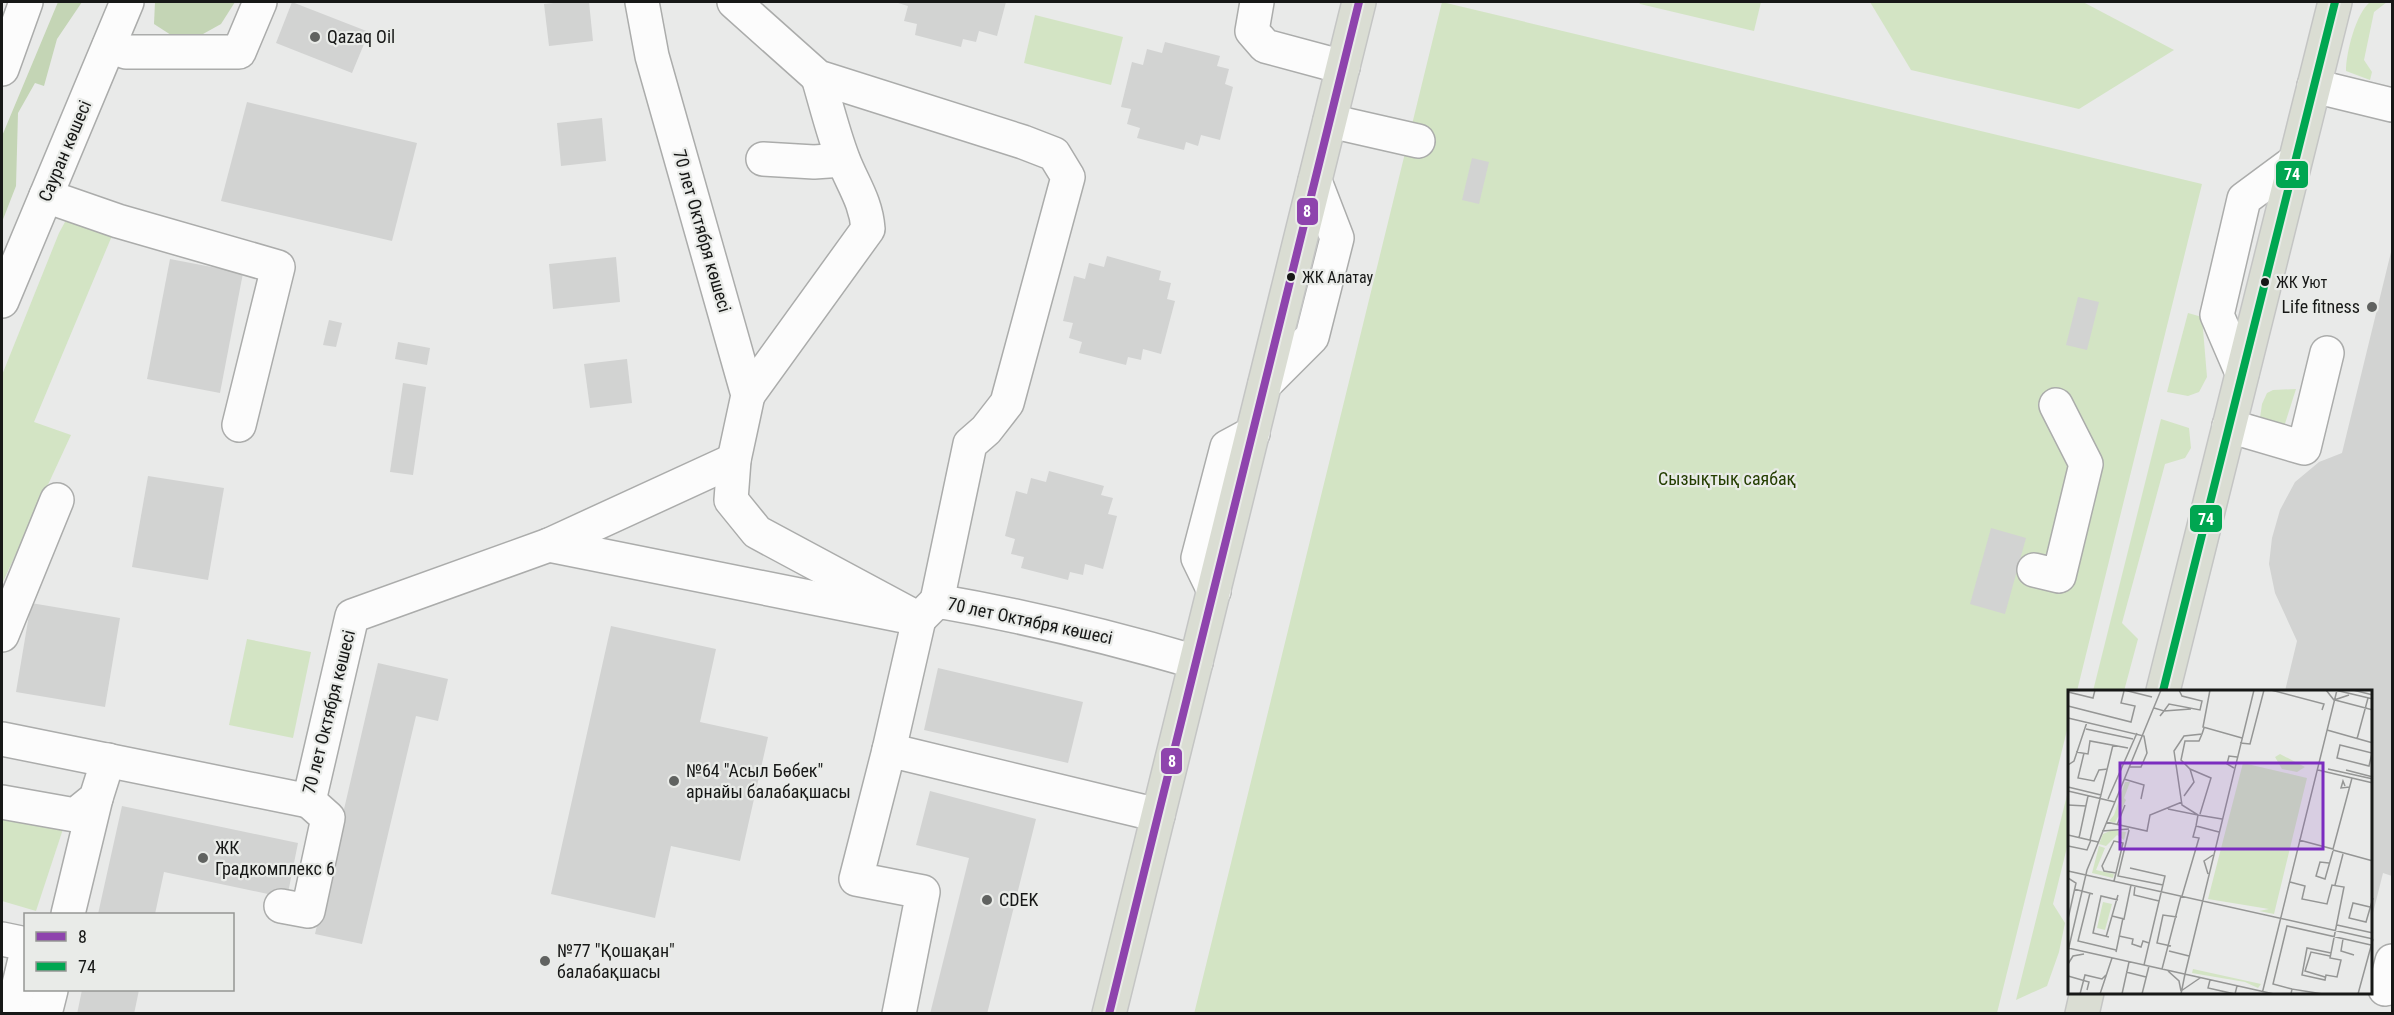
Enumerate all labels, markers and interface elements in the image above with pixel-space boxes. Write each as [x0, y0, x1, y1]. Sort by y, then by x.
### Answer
place label: Qazaq Oil [327, 26, 395, 47]
marker: Qazaq Oil [308, 30, 322, 44]
street label: Сауран көшесі [34, 97, 95, 205]
street label: 70 лет Октября көшесі [669, 147, 736, 315]
line badge: 74 [2275, 160, 2309, 189]
text: 74 [2284, 165, 2300, 184]
line badge: 8 [1296, 197, 1319, 226]
text: 8 [1303, 202, 1311, 221]
place label: ЖК Алатау [1302, 268, 1374, 287]
marker: ЖК Алатау [1285, 271, 1297, 283]
place label: ЖК Уют [2276, 273, 2328, 292]
marker: ЖК Уют [2259, 276, 2271, 288]
place label: Life fitness [2282, 296, 2360, 317]
marker: Life fitness [2365, 300, 2379, 314]
park label: Сызықтық саябақ [1658, 468, 1796, 489]
line badge: 74 [2189, 504, 2223, 533]
text: 74 [2198, 510, 2214, 529]
street label: 70 лет Октября көшесі [946, 593, 1115, 648]
street label: 70 лет Октября көшесі [298, 628, 359, 796]
inset map [2068, 690, 2373, 994]
line badge: 8 [1160, 747, 1183, 775]
text: 8 [1168, 752, 1176, 771]
place label: №64 "Асыл Бөбек" арнайы балабақшасы [686, 760, 851, 802]
marker: №64 "Асыл Бөбек" арнайы балабақшасы [667, 774, 681, 788]
place label: ЖК Градкомплекс 6 [215, 837, 335, 879]
marker: ЖК Градкомплекс 6 [196, 851, 210, 865]
place label: CDEK [999, 889, 1038, 910]
marker: CDEK [980, 893, 994, 907]
legend [24, 913, 234, 991]
text: 8 [78, 926, 87, 947]
place label: №77 "Қошақан" балабақшасы [557, 940, 675, 982]
marker: №77 "Қошақан" балабақшасы [538, 954, 552, 968]
text: 74 [78, 956, 96, 977]

